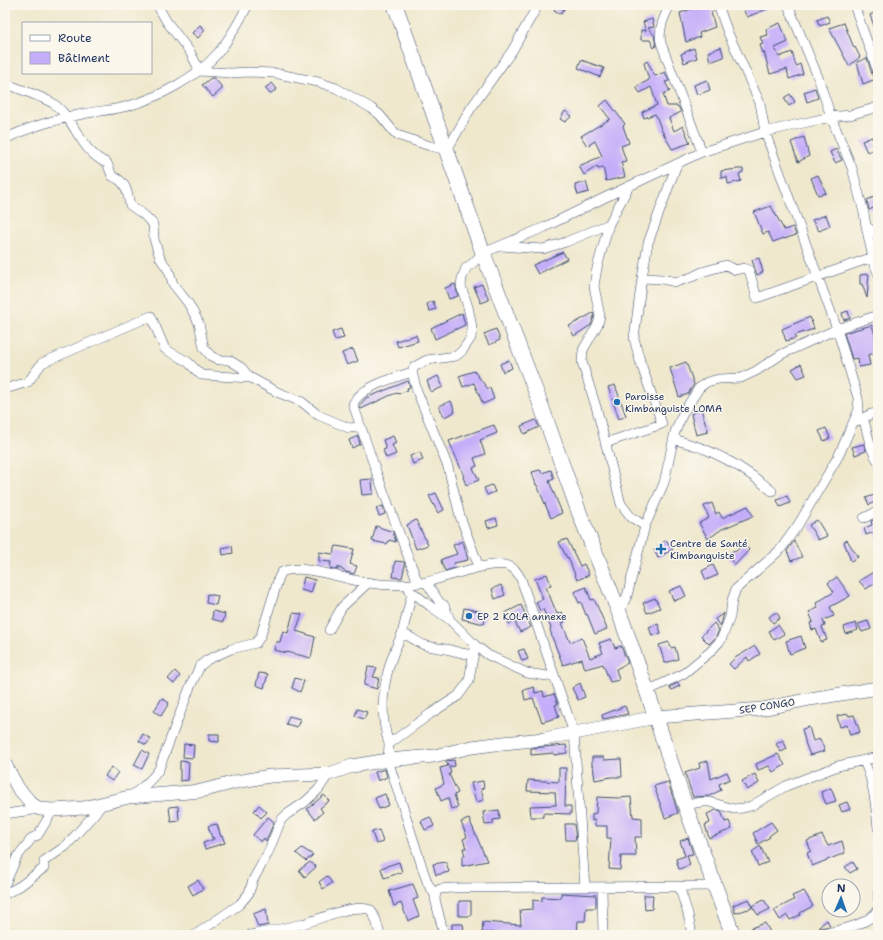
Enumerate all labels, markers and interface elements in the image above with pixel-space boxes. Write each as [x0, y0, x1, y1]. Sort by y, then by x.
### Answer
legend [22, 22, 152, 74]
text: Route [58, 30, 92, 46]
text: Bâtiment [58, 50, 110, 66]
place label: Paroisse Kimbanguiste LOMA [625, 390, 722, 415]
marker: Paroisse Kimbanguiste LOMA [612, 397, 622, 407]
place label: Centre de Santé Kimbanguiste [670, 537, 748, 562]
marker: Centre de Santé Kimbanguiste [655, 543, 667, 555]
place label: EP 2 KOLA annexe [477, 610, 567, 623]
marker: EP 2 KOLA annexe [464, 611, 474, 621]
street label: SEP CONGO [738, 695, 796, 717]
north arrow [821, 878, 861, 918]
text: N [837, 881, 846, 896]

